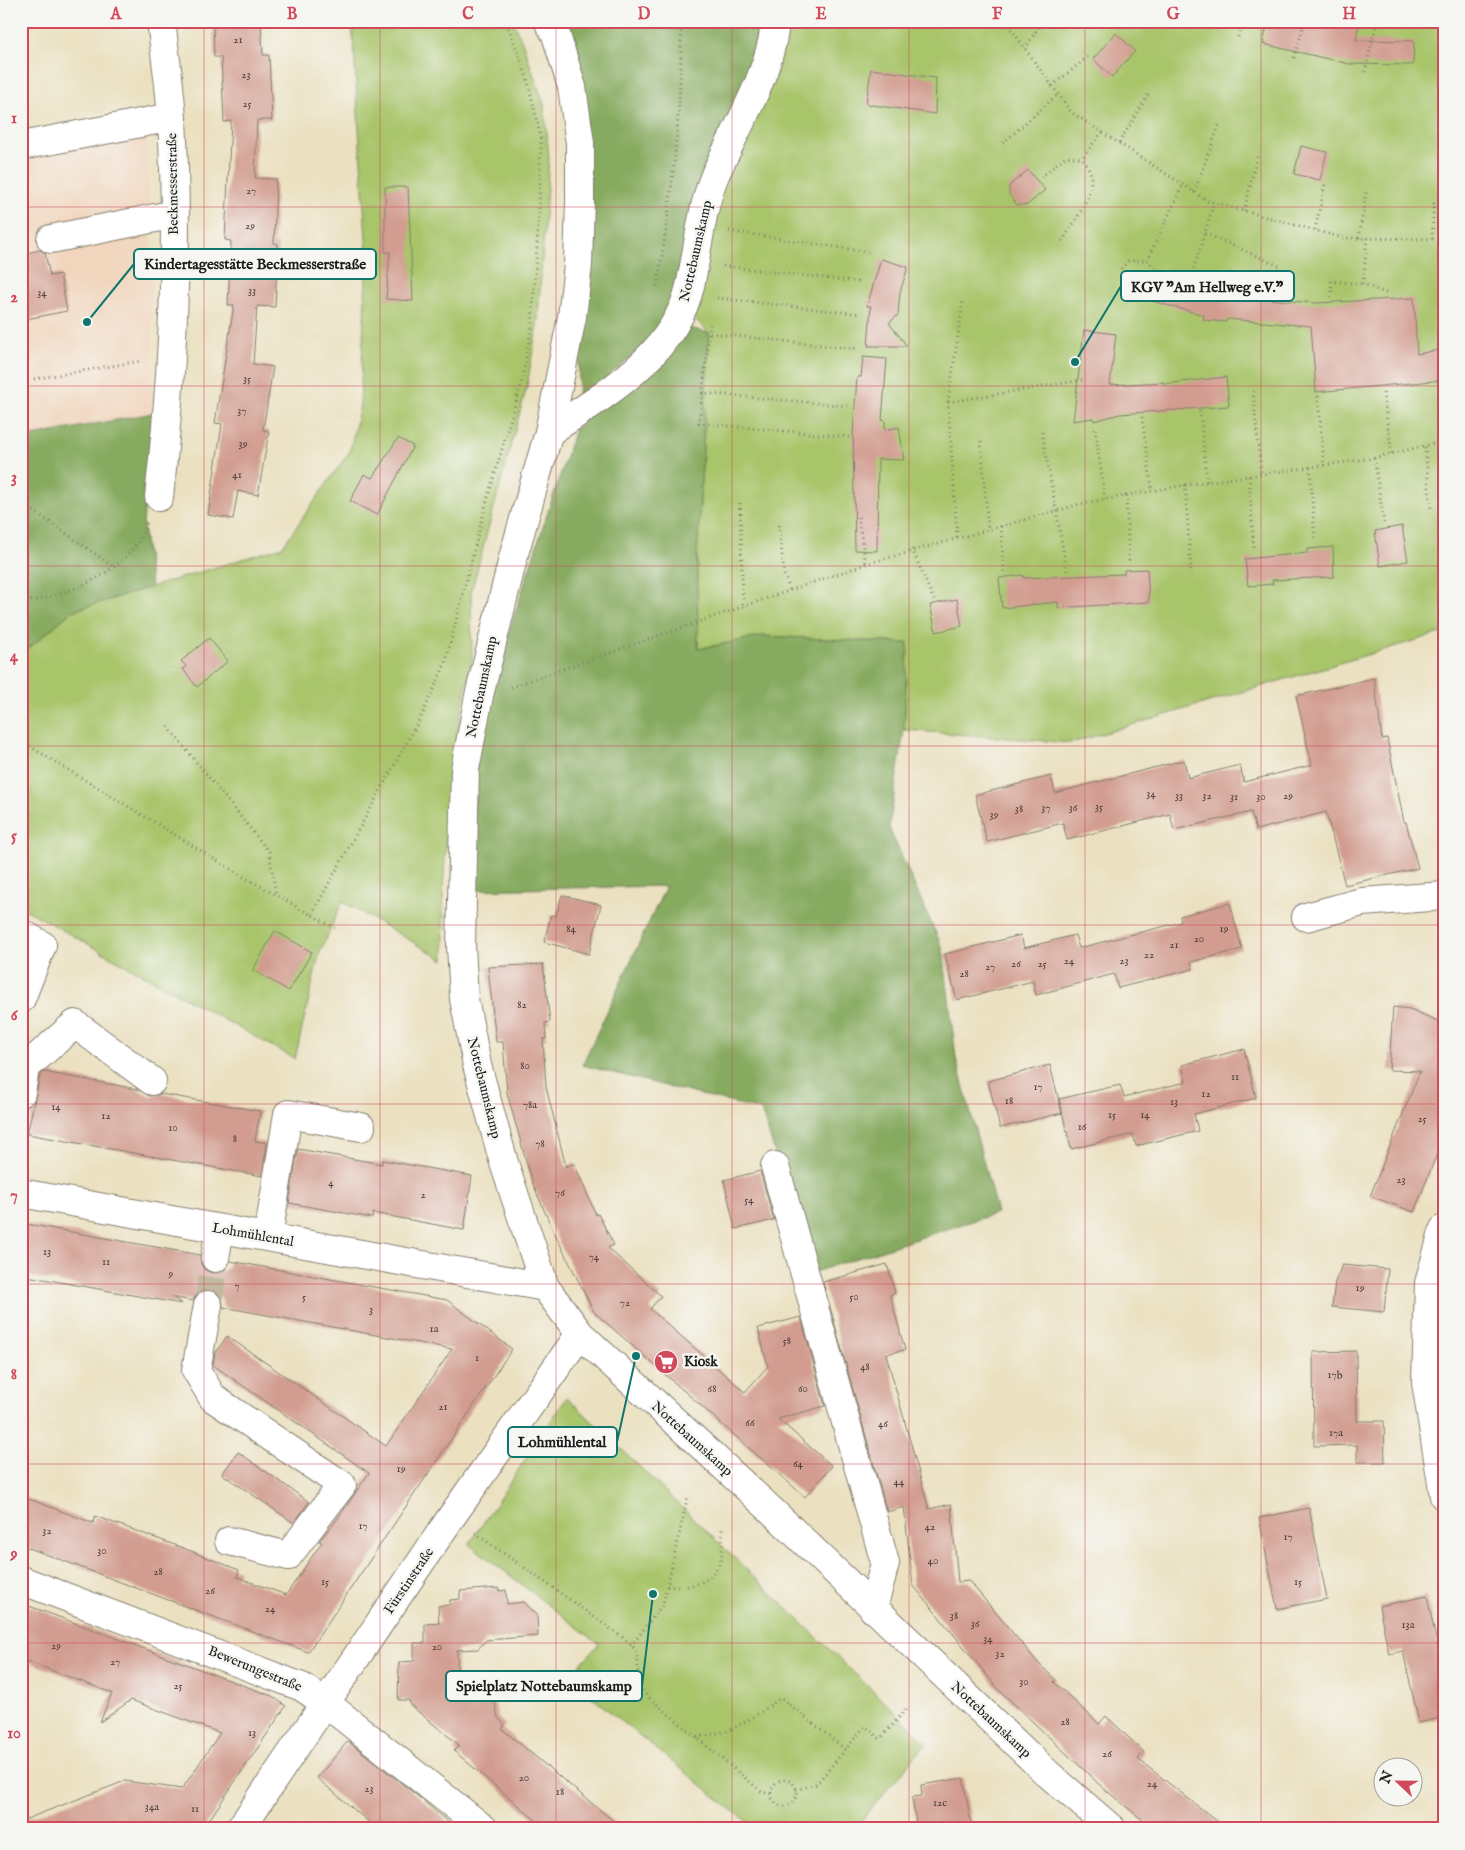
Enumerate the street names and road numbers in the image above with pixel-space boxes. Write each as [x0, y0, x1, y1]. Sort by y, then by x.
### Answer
street label: Beckmesserstraße [163, 132, 183, 235]
street label: Nottebaumskamp [676, 198, 717, 304]
street label: Nottebaumskamp [462, 634, 502, 740]
street label: Nottebaumskamp [463, 1035, 505, 1141]
street label: Lohmühlental [211, 1219, 295, 1251]
street label: Nottebaumskamp [647, 1398, 737, 1481]
street label: Fürstinstraße [380, 1544, 438, 1618]
street label: Bewerungestraße [205, 1642, 305, 1696]
street label: Nottebaumskamp [947, 1678, 1035, 1762]

